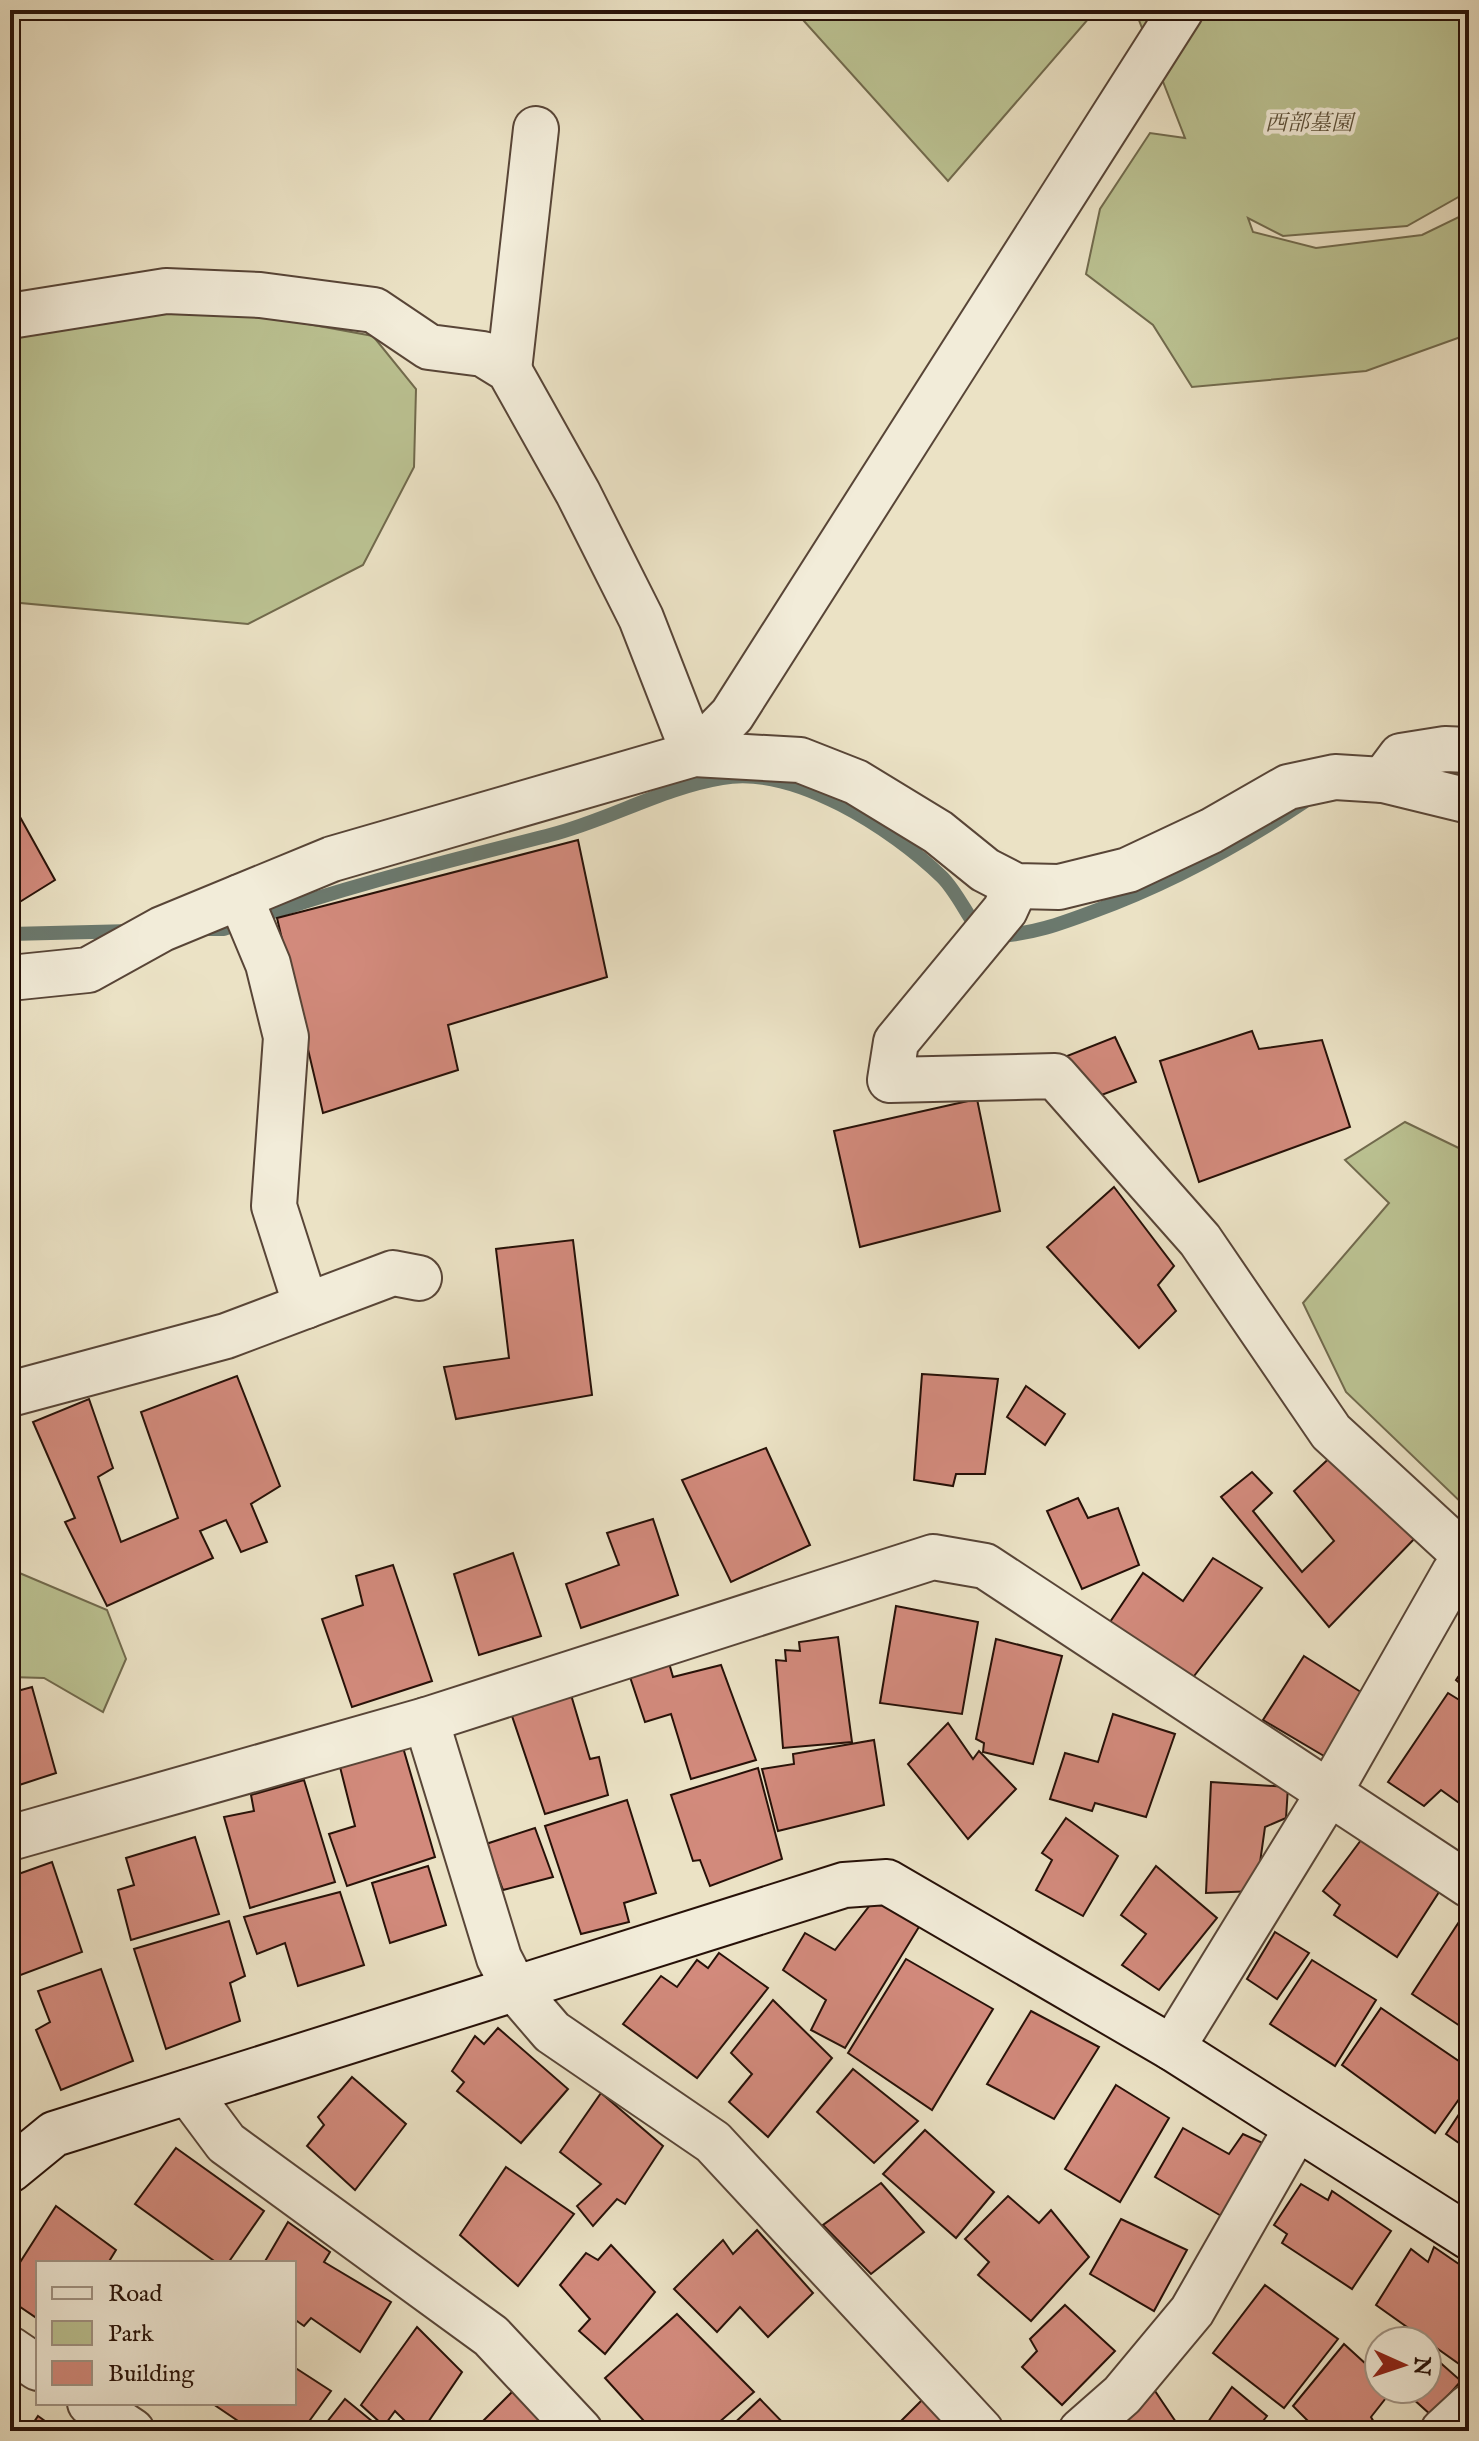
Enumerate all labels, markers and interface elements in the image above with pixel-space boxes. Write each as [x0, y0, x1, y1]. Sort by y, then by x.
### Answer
park label: 西部墓園 [1265, 110, 1356, 138]
legend [36, 2261, 296, 2405]
text: Road [108, 2279, 162, 2310]
text: Park [108, 2319, 154, 2350]
north arrow [1363, 2325, 1443, 2405]
text: N [1406, 2355, 1436, 2376]
text: Building [108, 2359, 195, 2390]

